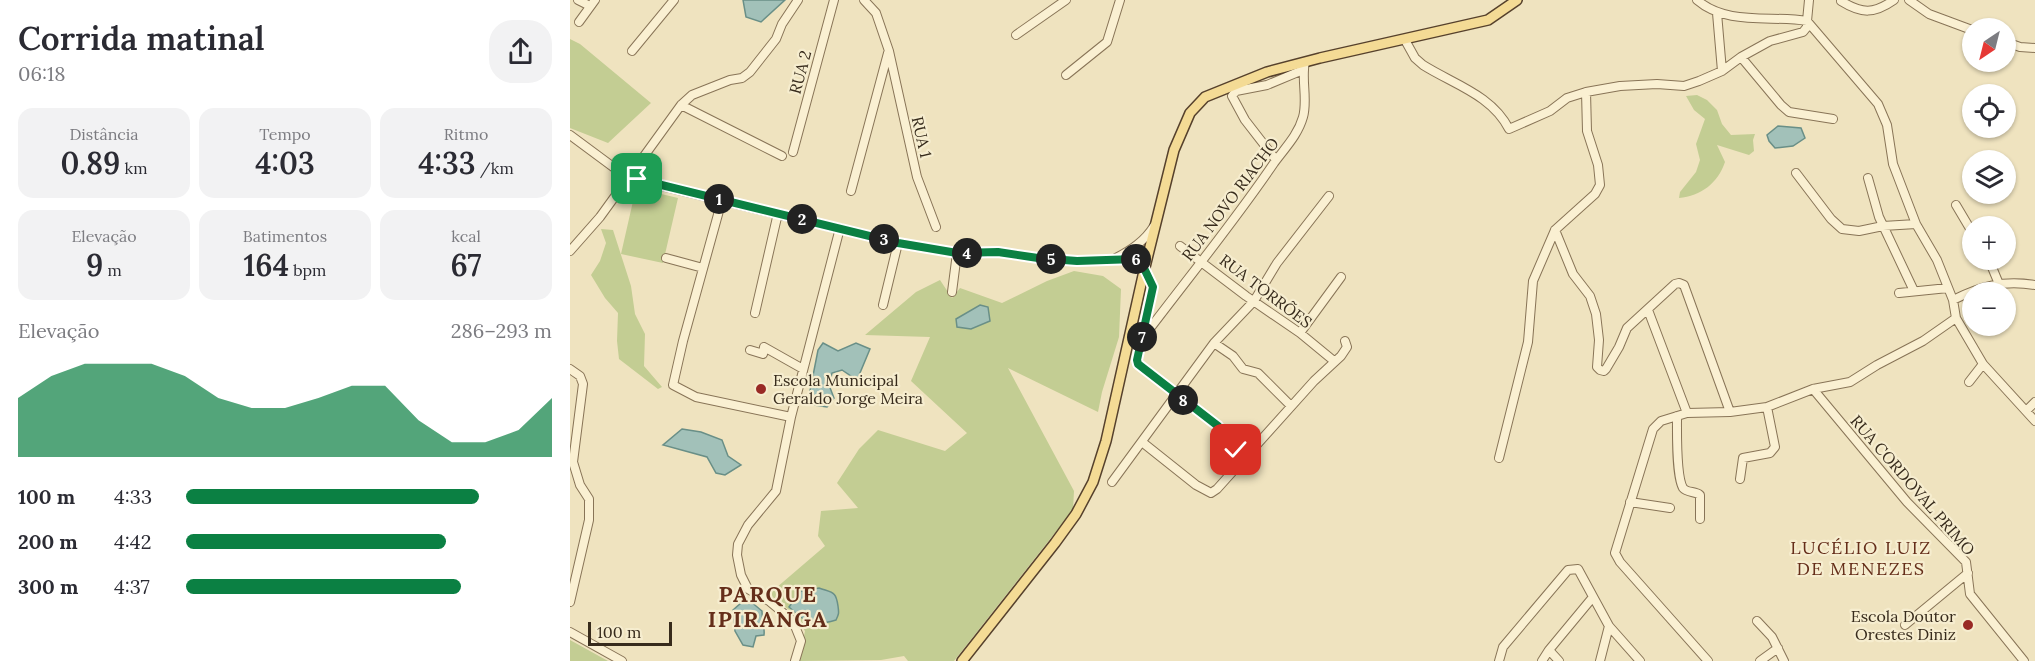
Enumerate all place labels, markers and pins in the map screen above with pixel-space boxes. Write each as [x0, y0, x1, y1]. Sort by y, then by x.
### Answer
pin [611, 153, 662, 204]
pin: 1 [704, 184, 734, 214]
pin: 2 [787, 204, 817, 234]
pin: 3 [869, 224, 899, 254]
pin: 4 [952, 238, 982, 268]
pin: 5 [1036, 244, 1066, 274]
pin: 6 [1121, 244, 1151, 274]
pin: 7 [1127, 322, 1157, 352]
place label: Escola Municipal Geraldo Jorge Meira [773, 370, 923, 408]
marker: Escola Municipal Geraldo Jorge Meira [754, 382, 768, 396]
pin: 8 [1168, 385, 1198, 415]
pin [1210, 424, 1261, 475]
place label: Escola Doutor Orestes Diniz [1851, 606, 1956, 644]
marker: Escola Doutor Orestes Diniz [1961, 618, 1975, 632]

